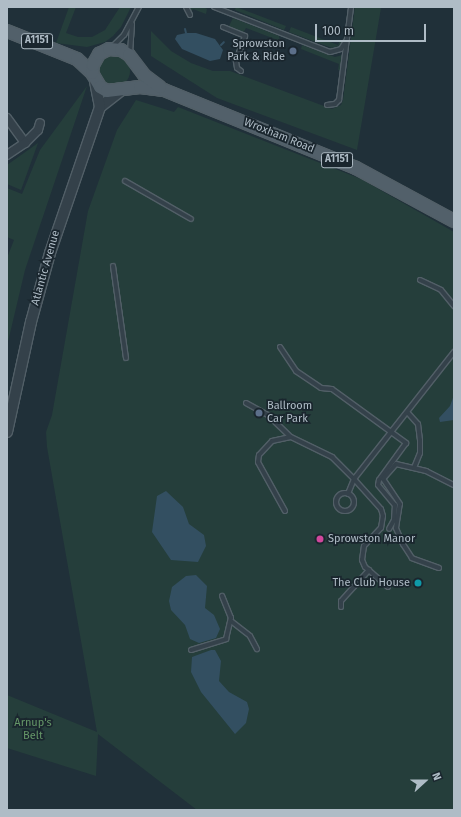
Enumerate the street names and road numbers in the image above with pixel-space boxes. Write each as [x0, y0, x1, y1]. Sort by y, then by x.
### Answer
road number: A1151 [21, 33, 53, 49]
street label: Wroxham Road [242, 116, 316, 156]
road number: A1151 [321, 152, 353, 168]
street label: Atlantic Avenue [29, 229, 63, 307]

